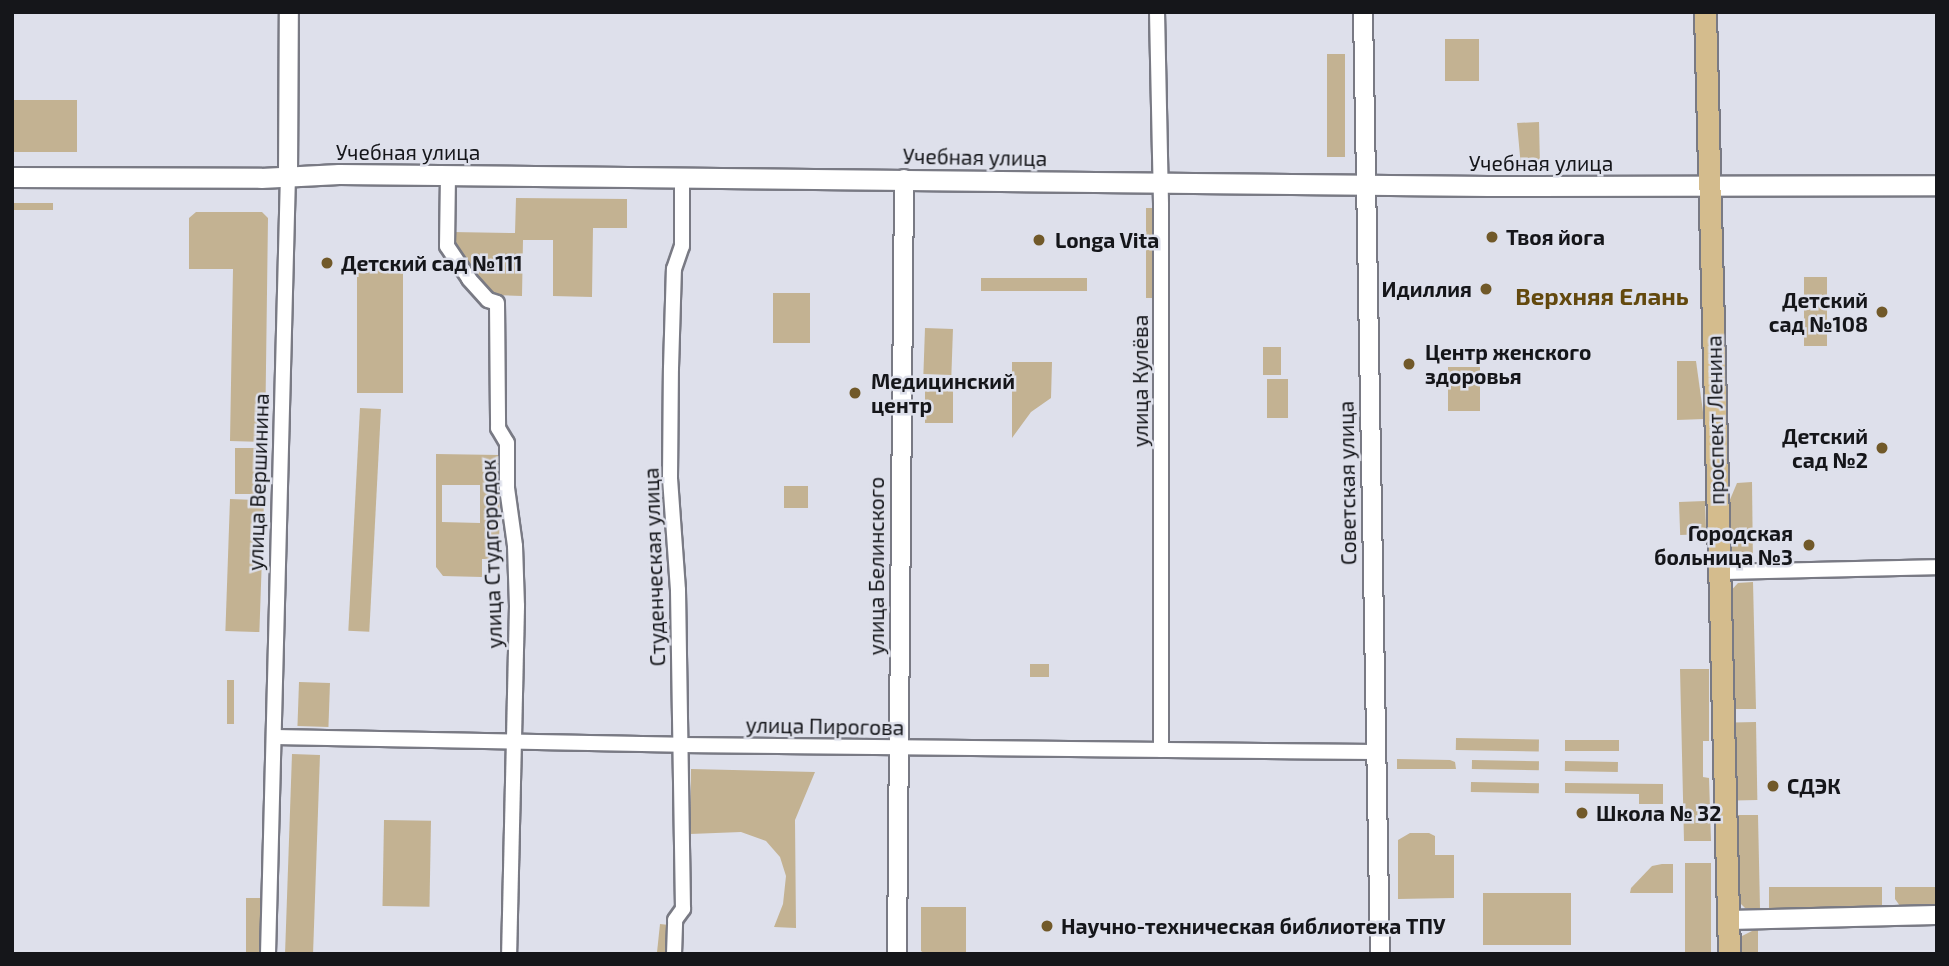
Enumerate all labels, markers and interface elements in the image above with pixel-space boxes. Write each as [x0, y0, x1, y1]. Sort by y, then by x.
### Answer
street label: Учебная улица [336, 139, 480, 165]
street label: Учебная улица [902, 143, 1048, 171]
street label: Учебная улица [1469, 150, 1613, 176]
place label: Твоя йога [1506, 224, 1605, 250]
place label: Longa Vita [1055, 227, 1160, 253]
marker: Твоя йога [1484, 229, 1500, 245]
marker: Longa Vita [1029, 230, 1049, 250]
place label: Детский сад №111 [341, 250, 523, 276]
marker: Детский сад №111 [319, 255, 335, 271]
place label: Идиллия [1381, 276, 1472, 302]
marker: Идиллия [1478, 281, 1494, 297]
district label: Верхняя Елань [1515, 282, 1689, 310]
place label: Детский сад №108 [1769, 287, 1868, 337]
marker: Детский сад №108 [1874, 304, 1890, 320]
street label: улица Кулёва [1127, 315, 1153, 447]
street label: проспект Ленина [1701, 335, 1729, 505]
place label: Центр женского здоровья [1425, 339, 1591, 389]
marker: Центр женского здоровья [1399, 354, 1419, 374]
place label: Медицинский центр [871, 368, 1015, 418]
marker: Медицинский центр [845, 383, 865, 403]
street label: улица Вершинина [242, 393, 274, 571]
street label: Советская улица [1333, 401, 1361, 565]
place label: Детский сад №2 [1782, 423, 1868, 473]
marker: Детский сад №2 [1874, 440, 1890, 456]
street label: улица Студгородок [475, 459, 507, 649]
street label: Студенческая улица [638, 467, 670, 667]
street label: улица Белинского [863, 477, 889, 655]
place label: Городская больница №3 [1654, 520, 1793, 570]
marker: Городская больница №3 [1799, 535, 1819, 555]
street label: улица Пирогова [745, 712, 905, 740]
place label: СДЭК [1787, 773, 1841, 799]
marker: СДЭК [1765, 778, 1781, 794]
place label: Школа № 32 [1596, 800, 1721, 826]
marker: Школа № 32 [1574, 805, 1590, 821]
place label: Научно-техническая библиотека ТПУ [1061, 913, 1446, 939]
marker: Научно-техническая библиотека ТПУ [1039, 918, 1055, 934]

